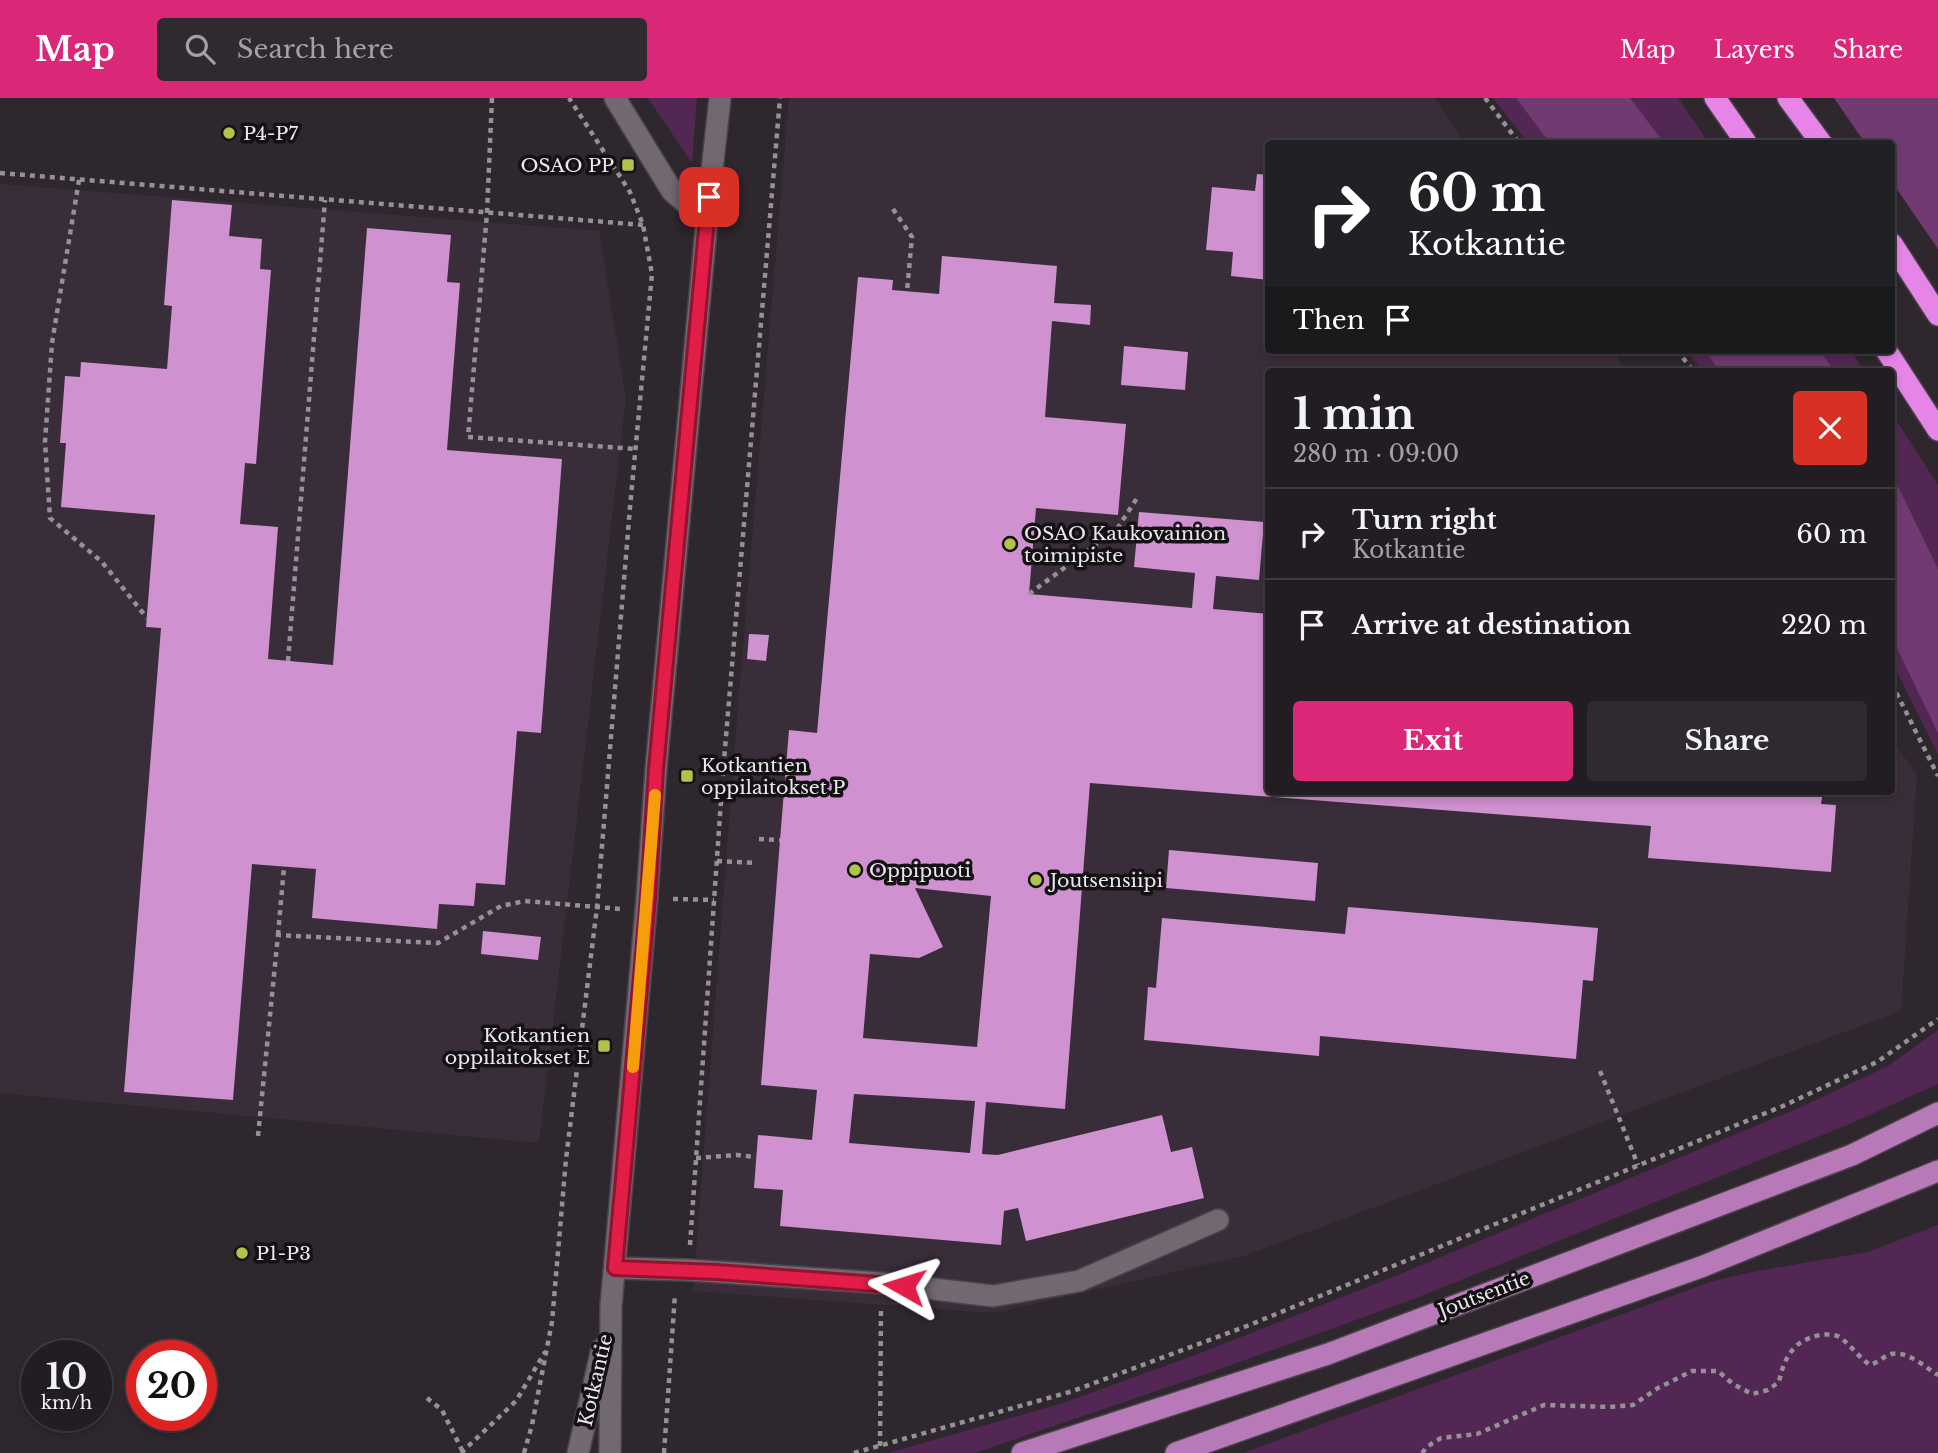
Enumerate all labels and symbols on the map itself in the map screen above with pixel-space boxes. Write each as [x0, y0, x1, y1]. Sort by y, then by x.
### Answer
place label: P4-P7 [243, 122, 298, 145]
marker: P4-P7 [221, 125, 237, 141]
place label: OSAO PP [520, 154, 614, 177]
marker: OSAO PP [620, 157, 636, 173]
pin [679, 167, 739, 227]
place label: OSAO Kaukovainion toimipiste [1024, 522, 1226, 567]
marker: OSAO Kaukovainion toimipiste [1002, 536, 1018, 552]
place label: Kotkantien oppilaitokset P [701, 754, 845, 799]
marker: Kotkantien oppilaitokset P [679, 768, 695, 784]
place label: Oppipuoti [869, 859, 971, 882]
marker: Oppipuoti [847, 862, 863, 878]
place label: Joutsensiipi [1047, 869, 1163, 892]
marker: Joutsensiipi [1028, 872, 1044, 888]
place label: Kotkantien oppilaitokset E [445, 1024, 590, 1069]
marker: Kotkantien oppilaitokset E [596, 1038, 612, 1054]
place label: P1-P3 [256, 1242, 311, 1265]
marker: P1-P3 [234, 1245, 250, 1261]
position arrow [867, 1249, 941, 1323]
street label: Joutsentie [1432, 1266, 1533, 1324]
street label: Kotkantie [574, 1332, 617, 1428]
speed limit sign: 20 [126, 1340, 217, 1431]

